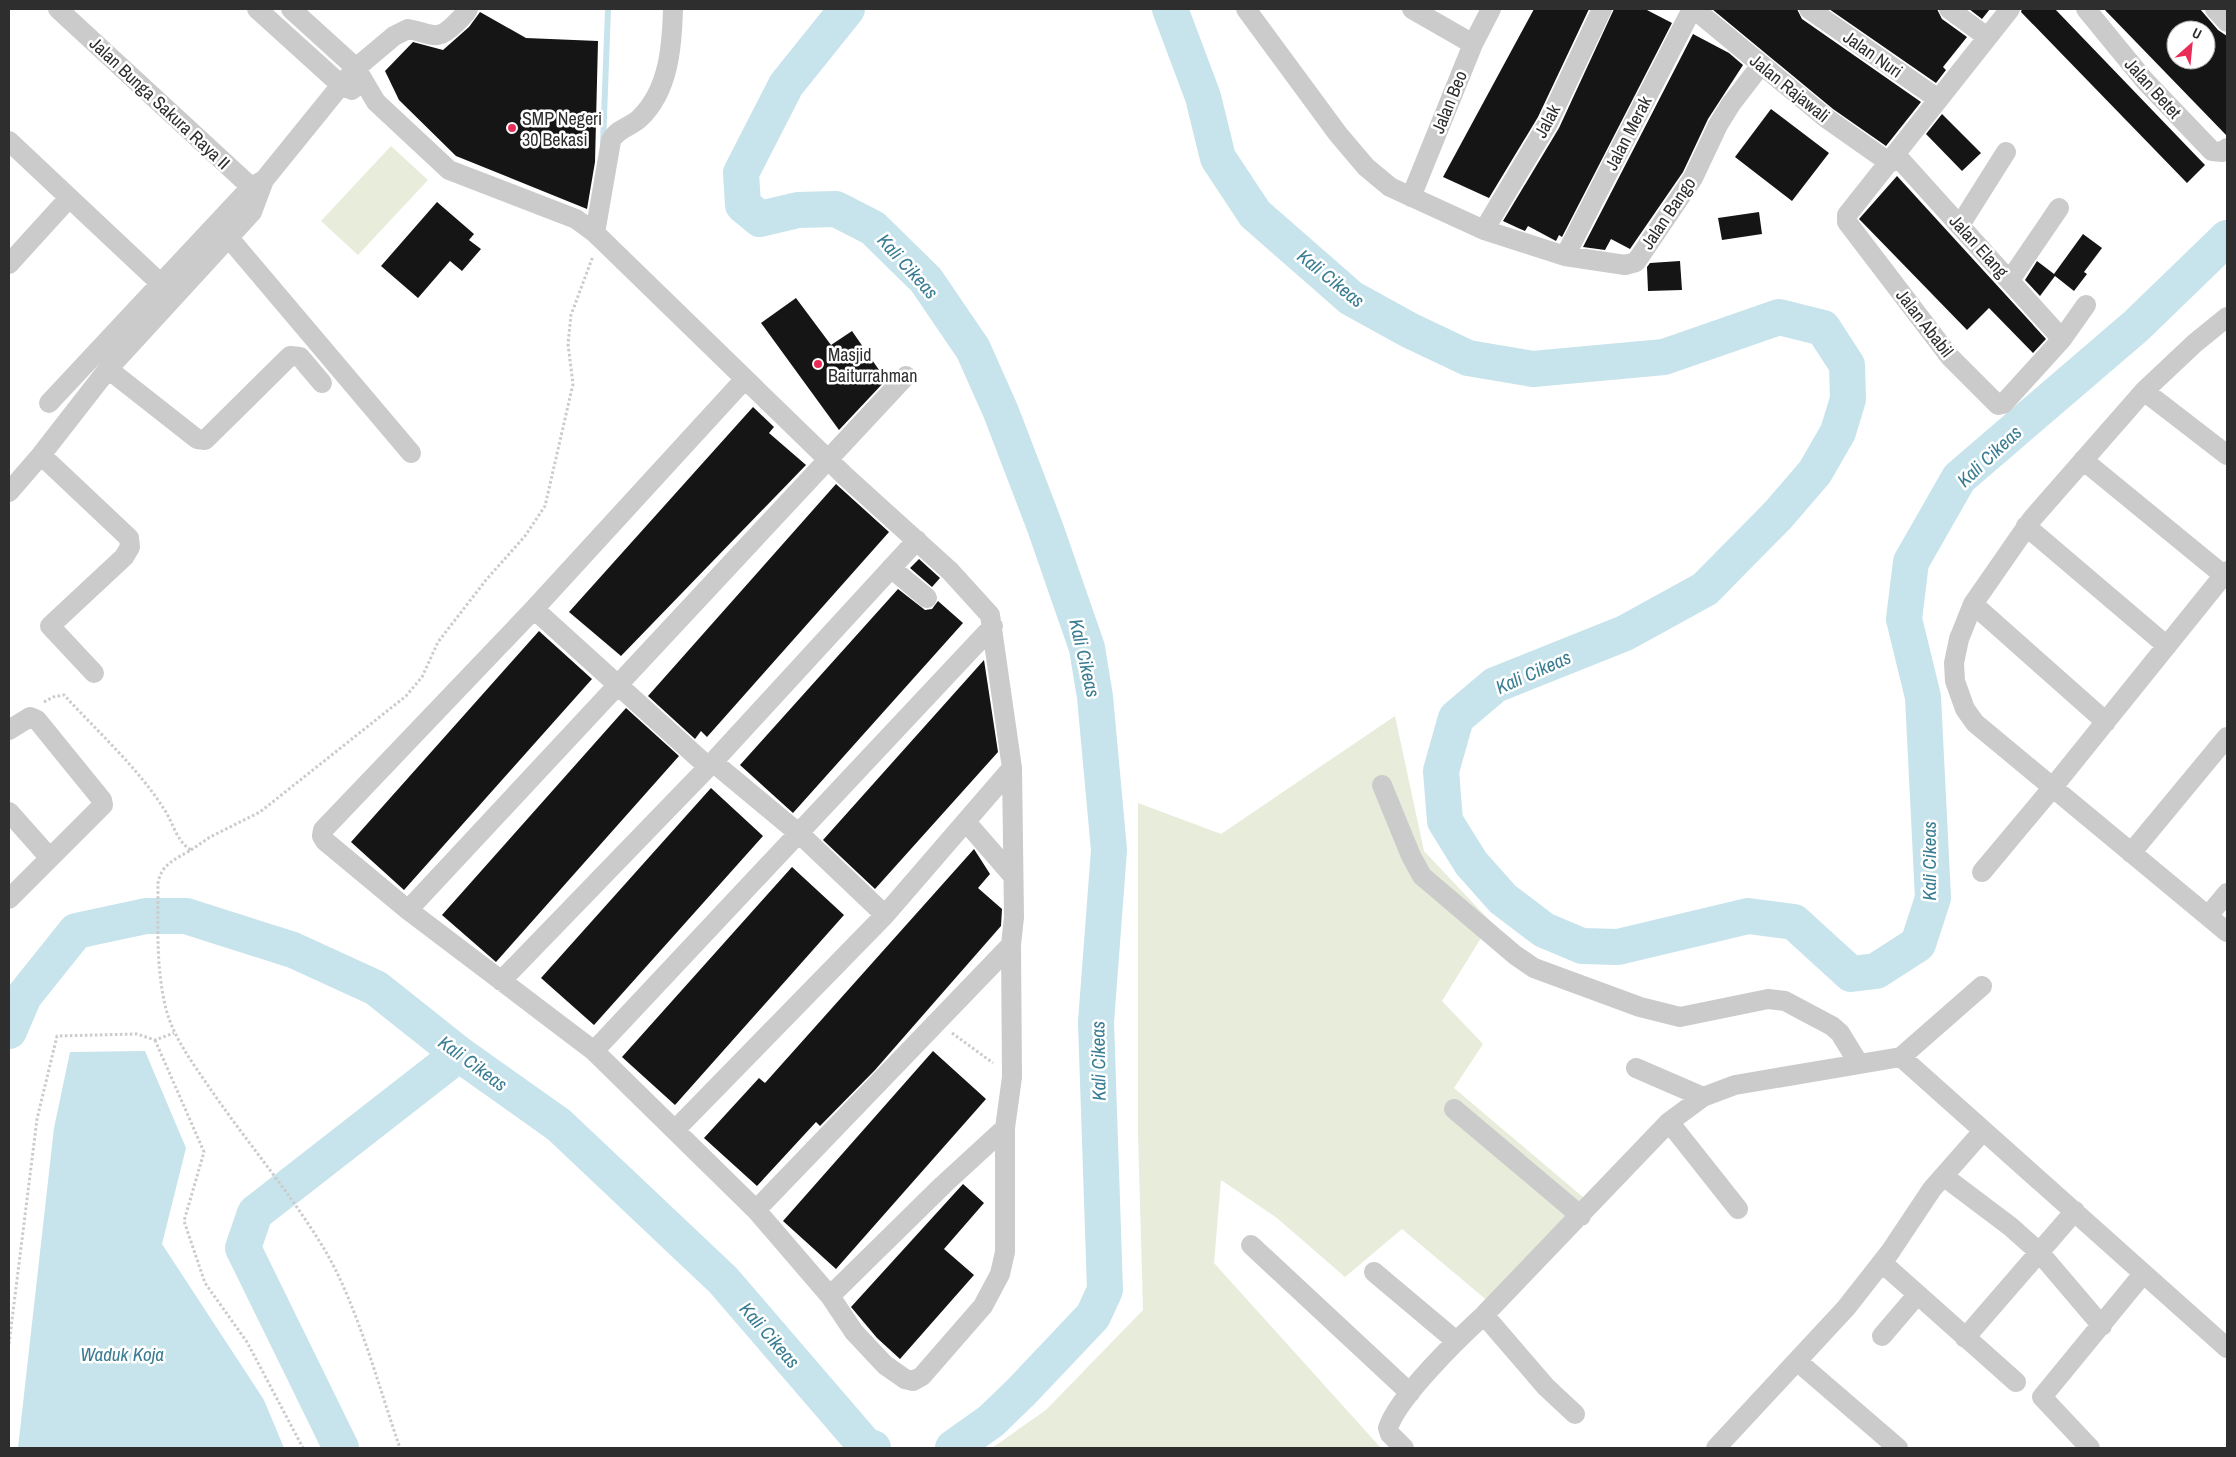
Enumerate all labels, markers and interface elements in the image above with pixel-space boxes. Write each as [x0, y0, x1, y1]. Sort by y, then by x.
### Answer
north arrow [2166, 20, 2216, 70]
street label: Jalan Nuri [1838, 24, 1908, 84]
text: U [2189, 24, 2205, 43]
street label: Jalan Bunga Sakura Raya II [84, 31, 236, 175]
street label: Jalan Rajawali [1745, 48, 1835, 128]
street label: Jalan Betet [2119, 52, 2187, 124]
street label: Jalan Beo [1425, 67, 1473, 137]
street label: Jalan Merak [1599, 91, 1658, 174]
street label: Jalak [1528, 99, 1566, 142]
place label: SMP Negeri 30 Bekasi [522, 106, 602, 152]
marker: SMP Negeri 30 Bekasi [506, 122, 518, 134]
street label: Jalan Bango [1635, 172, 1701, 254]
street label: Jalan Elang [1944, 209, 2015, 284]
water label: Kali Cikeas [872, 228, 944, 304]
water label: Kali Cikeas [1292, 243, 1370, 313]
street label: Jalan Ababil [1890, 284, 1960, 362]
place label: Masjid Baiturrahman [828, 342, 917, 388]
marker: Masjid Baiturrahman [812, 358, 824, 370]
water label: Kali Cikeas [1951, 419, 2027, 493]
water label: Kali Cikeas [1063, 616, 1107, 700]
water label: Kali Cikeas [1491, 644, 1575, 700]
water label: Kali Cikeas [1916, 821, 1942, 901]
water label: Kali Cikeas [1084, 1021, 1112, 1101]
water label: Kali Cikeas [433, 1029, 513, 1097]
water label: Kali Cikeas [734, 1296, 806, 1374]
water label: Waduk Koja [80, 1341, 164, 1367]

